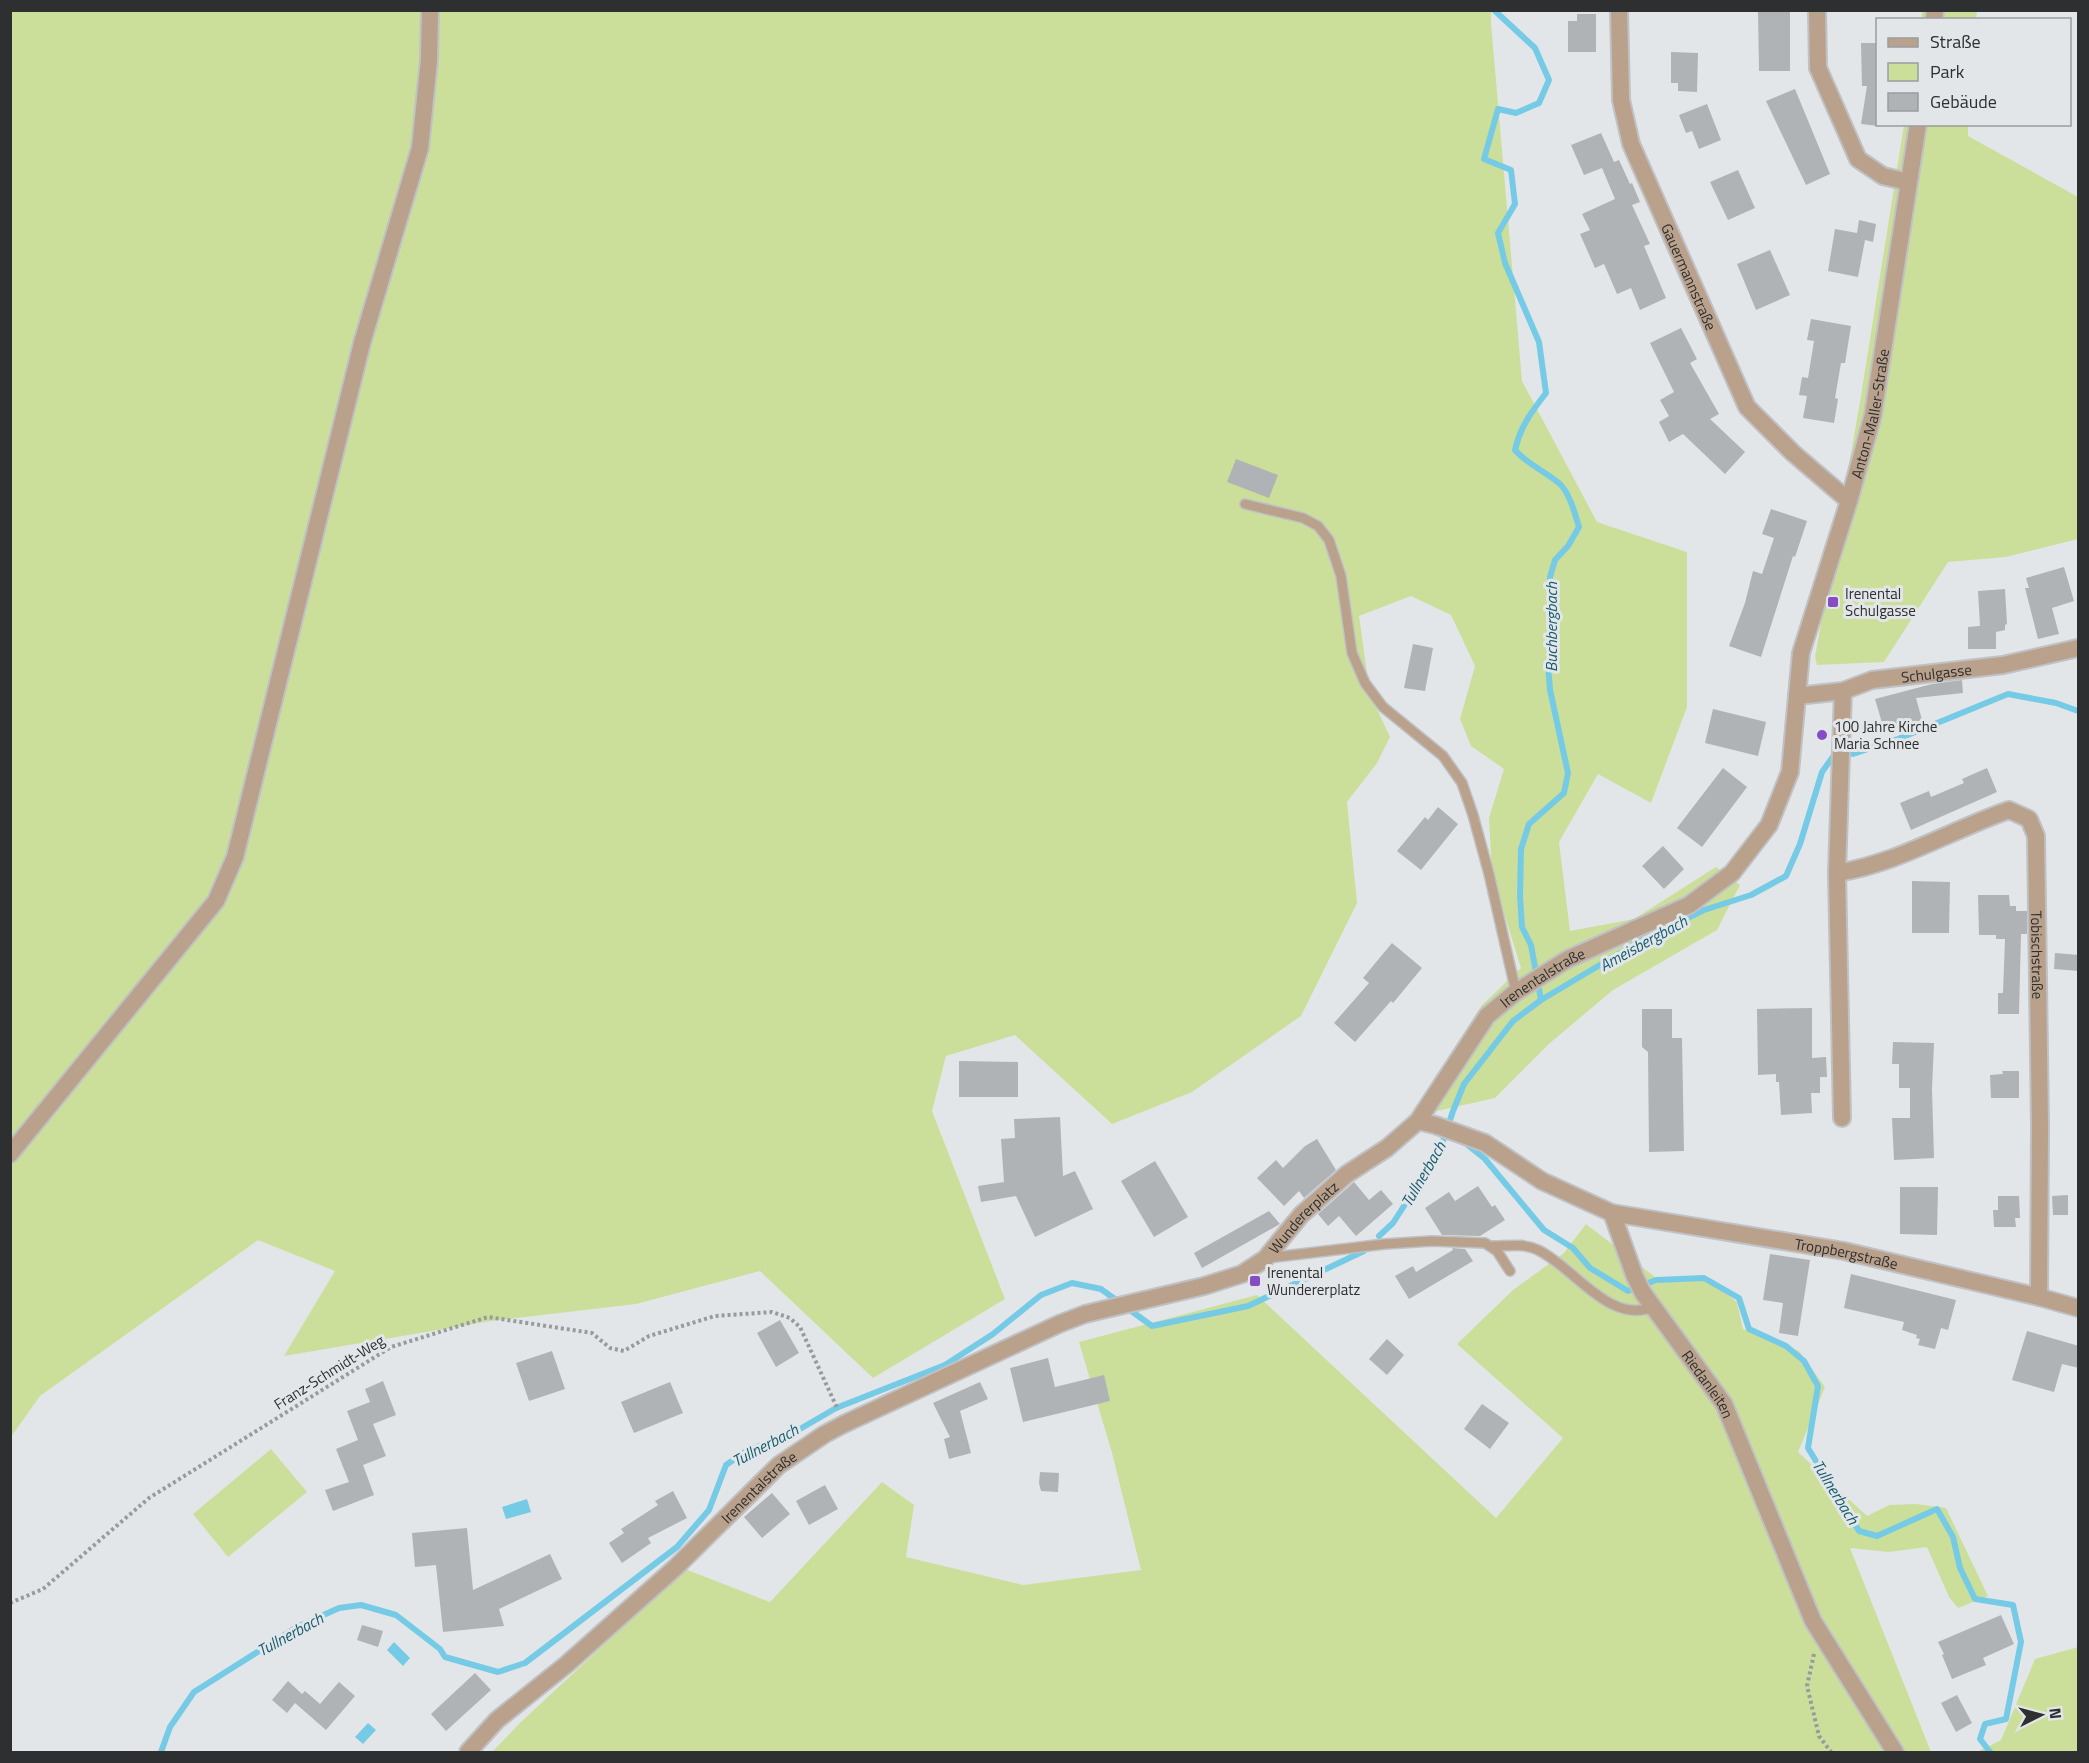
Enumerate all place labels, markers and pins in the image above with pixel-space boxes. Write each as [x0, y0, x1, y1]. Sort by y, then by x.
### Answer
place label: Irenental Schulgasse [1845, 582, 1916, 622]
marker: Irenental Schulgasse [1826, 595, 1840, 609]
place label: 100 Jahre Kirche Maria Schnee [1834, 715, 1937, 755]
marker: 100 Jahre Kirche Maria Schnee [1815, 728, 1829, 742]
place label: Irenental Wundererplatz [1267, 1261, 1361, 1301]
marker: Irenental Wundererplatz [1248, 1274, 1262, 1288]

